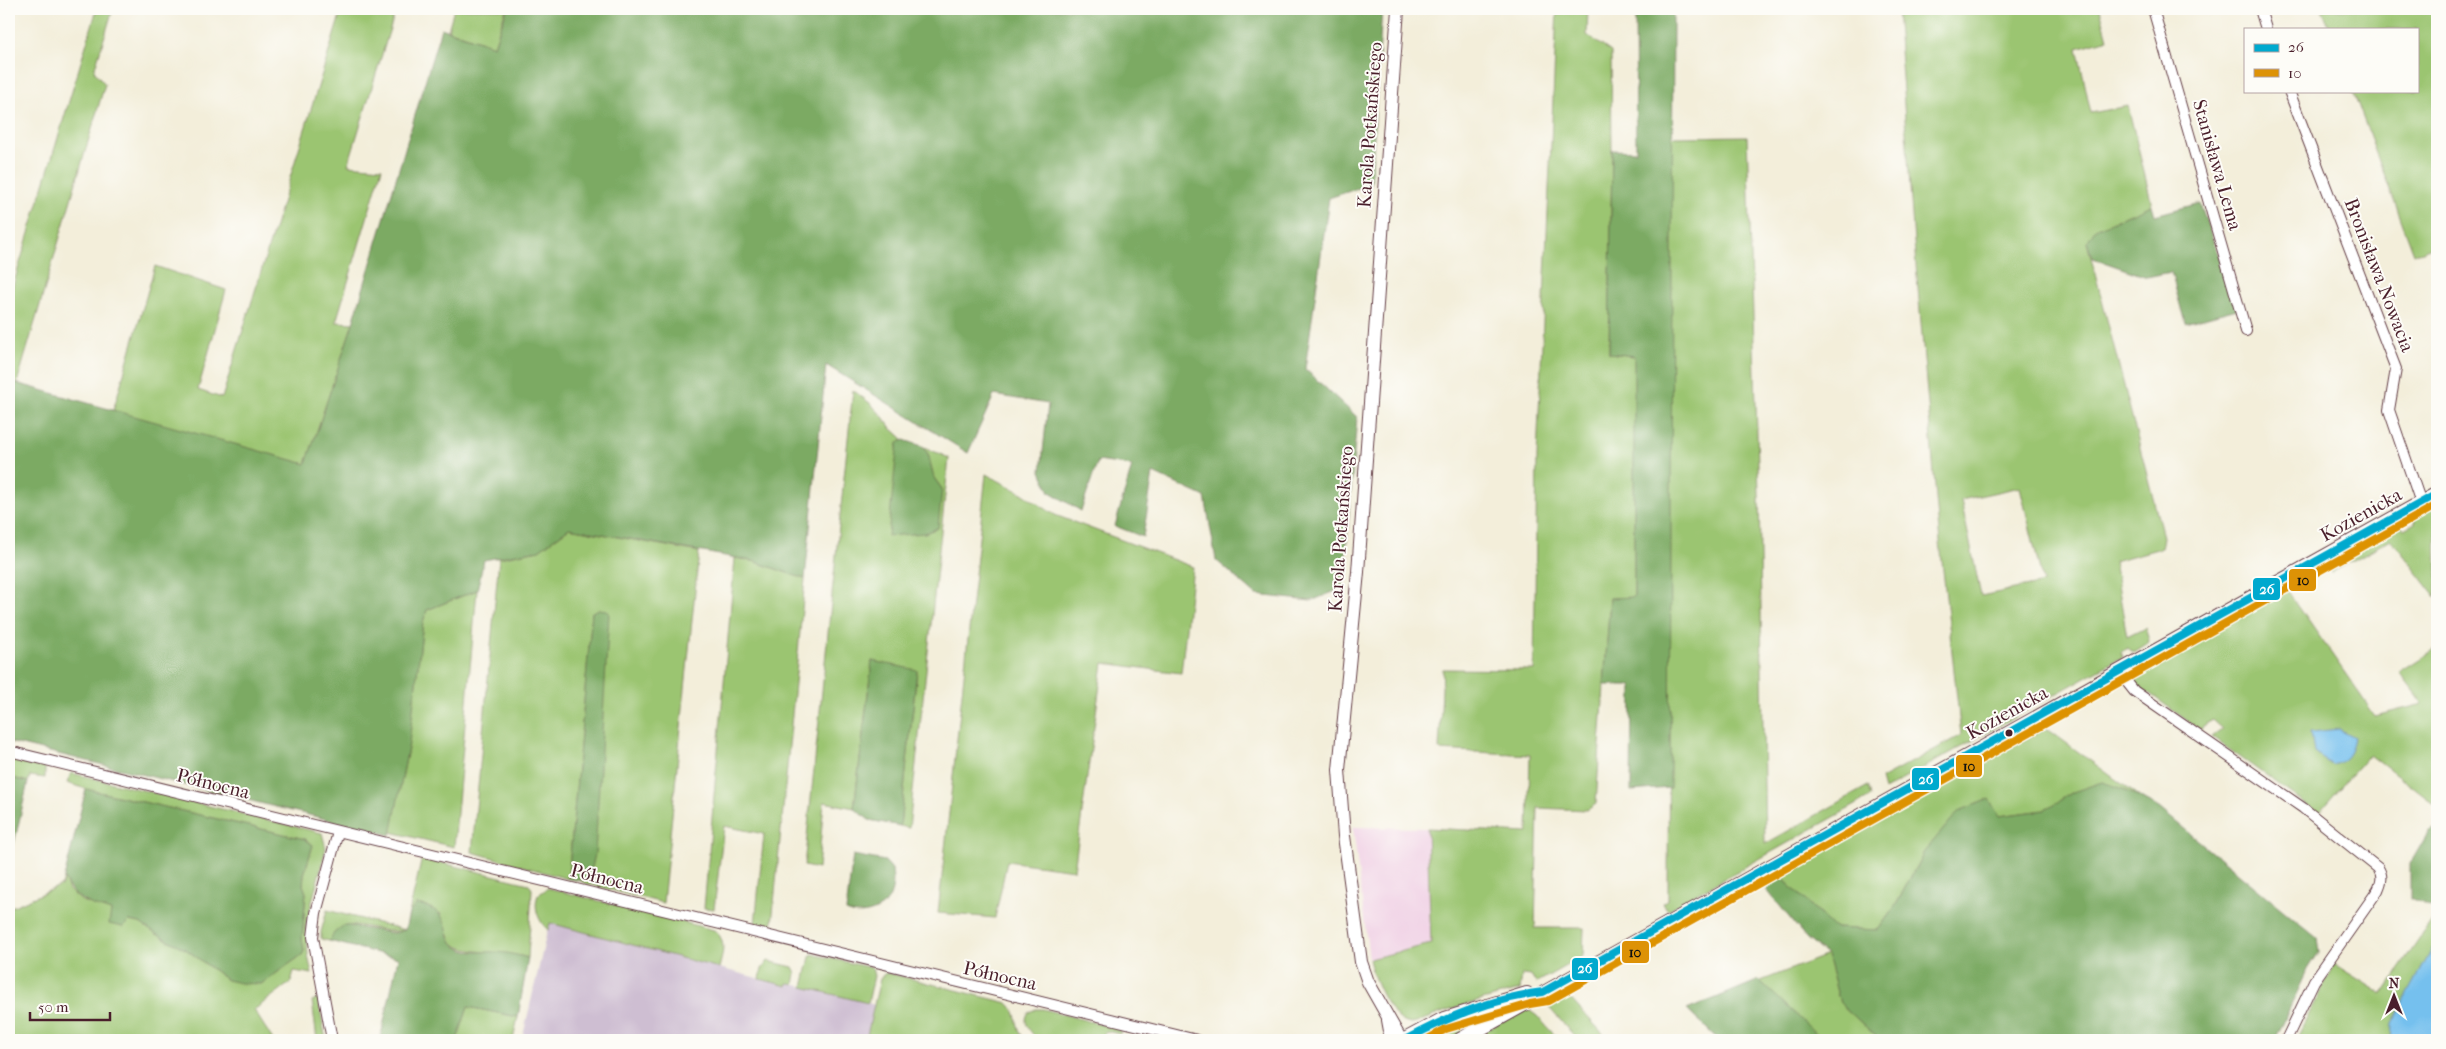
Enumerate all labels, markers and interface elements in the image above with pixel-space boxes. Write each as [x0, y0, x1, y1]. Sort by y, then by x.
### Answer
legend [2244, 28, 2418, 92]
text: 26 [2288, 38, 2305, 56]
street label: Karola Potkańskiego [1353, 41, 1387, 209]
text: 10 [2288, 64, 2302, 82]
street label: Stanisława Lema [2188, 97, 2246, 233]
street label: Bronisława Nowacia [2340, 195, 2418, 355]
street label: Karola Potkańskiego [1324, 445, 1358, 613]
street label: Kozienicka [2316, 484, 2406, 546]
line badge: 10 [2288, 568, 2317, 592]
text: 10 [2297, 572, 2310, 589]
line badge: 26 [2252, 577, 2281, 601]
text: 26 [2260, 581, 2275, 598]
street label: Kozienicka [1962, 682, 2052, 744]
unlabelled marker [2004, 728, 2014, 738]
line badge: 10 [1955, 754, 1983, 778]
text: 10 [1963, 758, 1976, 775]
street label: Północna [174, 764, 252, 804]
line badge: 26 [1911, 767, 1940, 791]
text: 26 [1919, 771, 1934, 788]
street label: Północna [568, 859, 646, 899]
line badge: 10 [1621, 940, 1650, 964]
text: 10 [1629, 944, 1642, 961]
street label: Północna [961, 957, 1039, 995]
line badge: 26 [1571, 957, 1599, 981]
text: 26 [1578, 960, 1593, 977]
north arrow [2368, 972, 2418, 1022]
text: N [2389, 975, 2400, 992]
scale bar [30, 989, 110, 1021]
text: 50 m [38, 998, 69, 1016]

